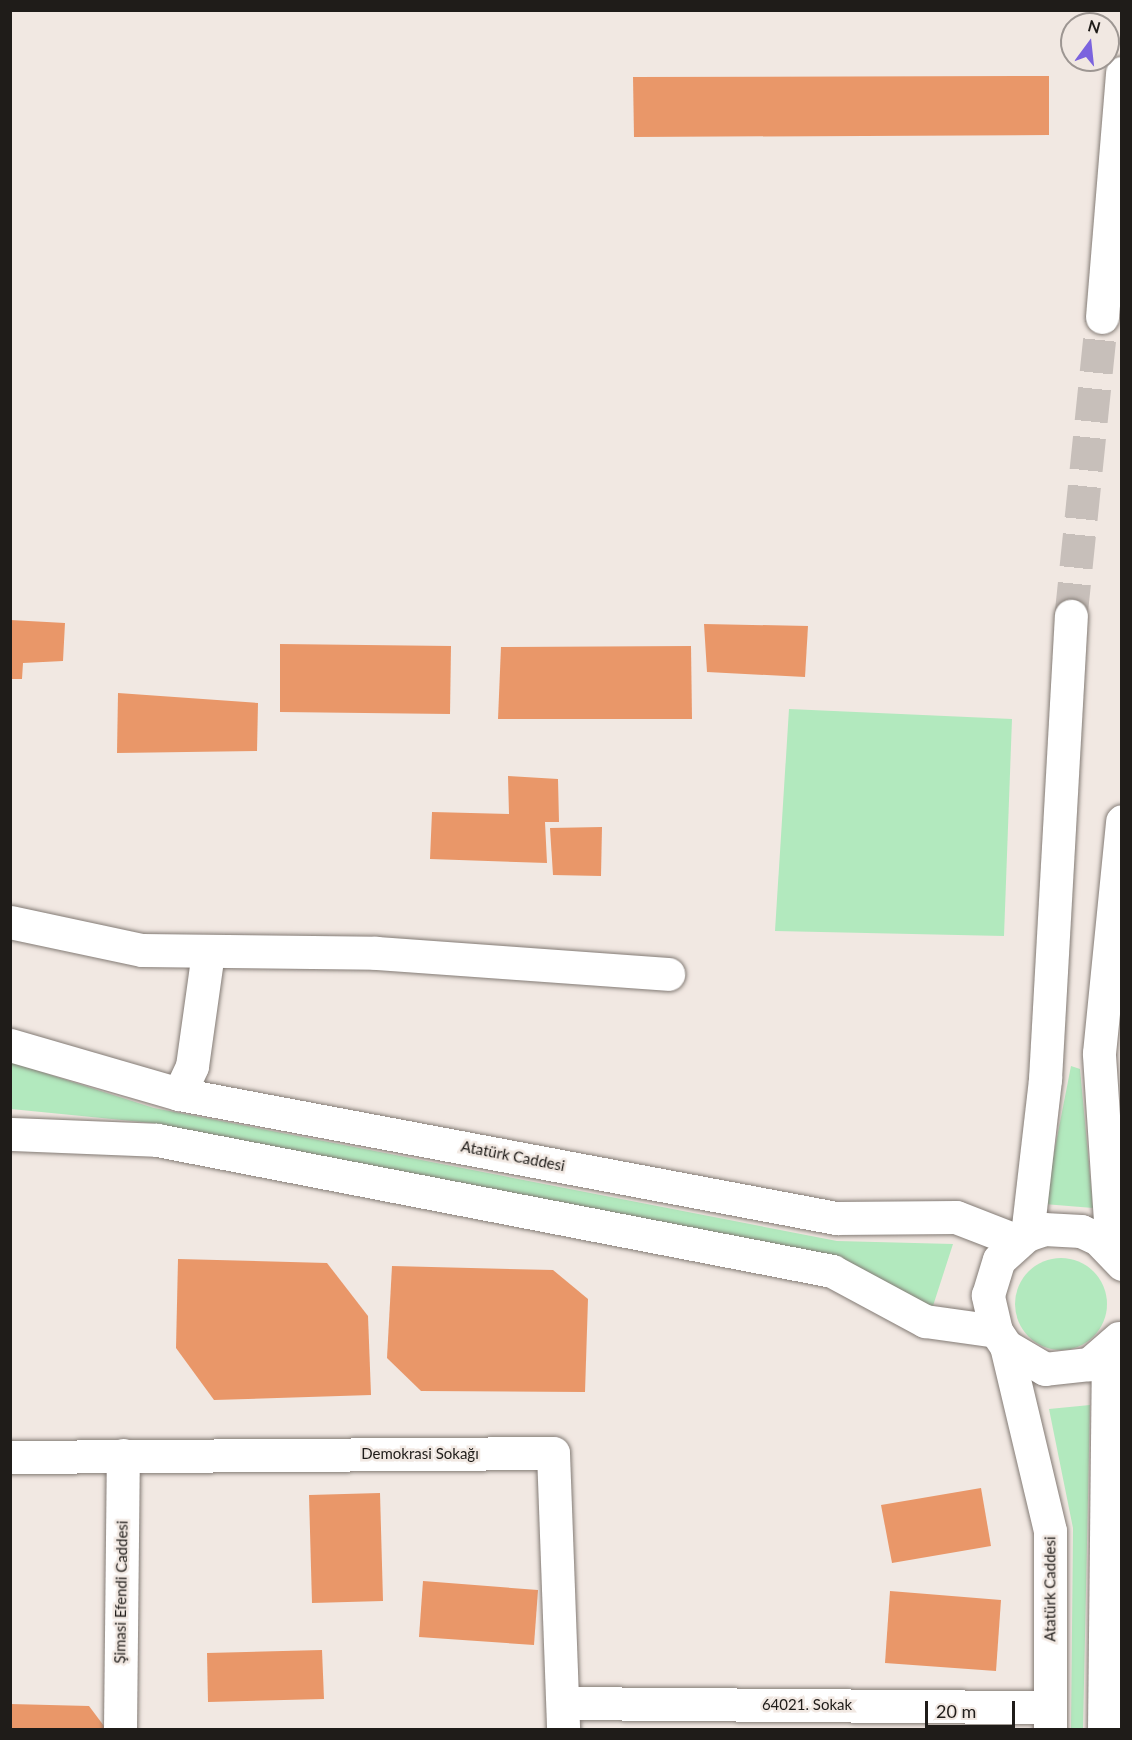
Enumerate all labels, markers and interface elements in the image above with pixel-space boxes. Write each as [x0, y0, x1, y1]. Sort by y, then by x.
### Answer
north arrow [1060, 12, 1120, 72]
text: N [1086, 15, 1103, 37]
street label: Atatürk Caddesi [460, 1137, 566, 1175]
street label: Demokrasi Sokağı [361, 1445, 479, 1463]
street label: Şimasi Efendi Caddesi [111, 1520, 131, 1664]
street label: Atatürk Caddesi [1041, 1536, 1059, 1642]
scale bar [928, 1689, 1018, 1727]
street label: 64021. Sokak [762, 1696, 852, 1714]
text: 20 m [936, 1700, 976, 1722]

